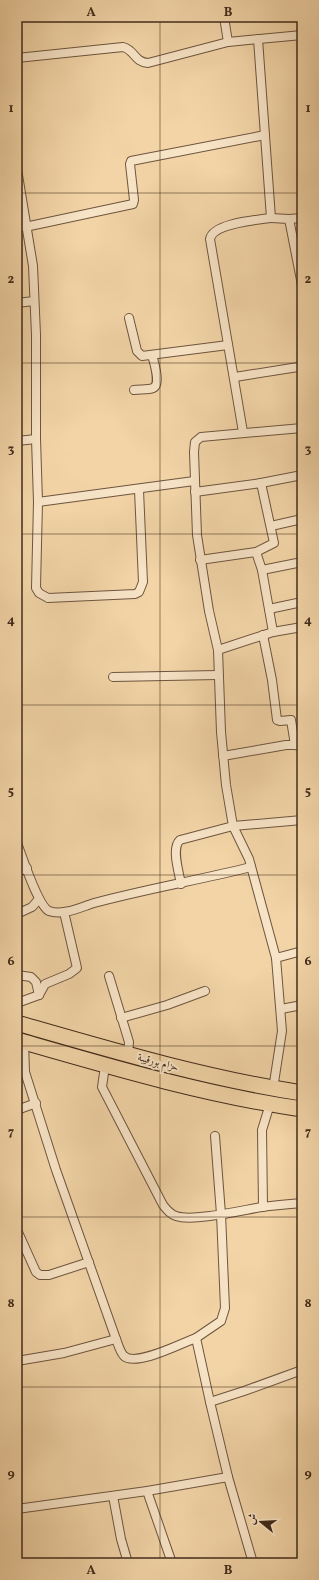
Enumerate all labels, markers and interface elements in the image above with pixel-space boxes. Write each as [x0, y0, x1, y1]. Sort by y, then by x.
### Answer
text: A [86, 4, 96, 22]
text: B [224, 4, 233, 22]
text: 1 [8, 100, 14, 118]
text: 1 [305, 100, 311, 118]
text: 2 [8, 271, 15, 289]
text: 2 [305, 271, 312, 289]
text: 3 [8, 441, 15, 459]
text: 3 [305, 441, 312, 459]
text: 4 [7, 612, 15, 630]
text: 4 [304, 612, 312, 630]
text: 5 [8, 783, 14, 801]
text: 5 [305, 783, 311, 801]
text: 6 [7, 953, 15, 971]
text: 6 [304, 953, 312, 971]
street label: حزام بورقيبة [135, 1050, 180, 1077]
text: 7 [8, 1124, 14, 1142]
text: 7 [305, 1124, 311, 1142]
text: 8 [7, 1295, 15, 1313]
text: 8 [304, 1295, 312, 1313]
text: 9 [7, 1465, 15, 1483]
text: 9 [304, 1465, 312, 1483]
north arrow [241, 1502, 281, 1542]
text: ش [244, 1512, 262, 1527]
text: A [86, 1562, 96, 1580]
text: B [224, 1562, 233, 1580]

